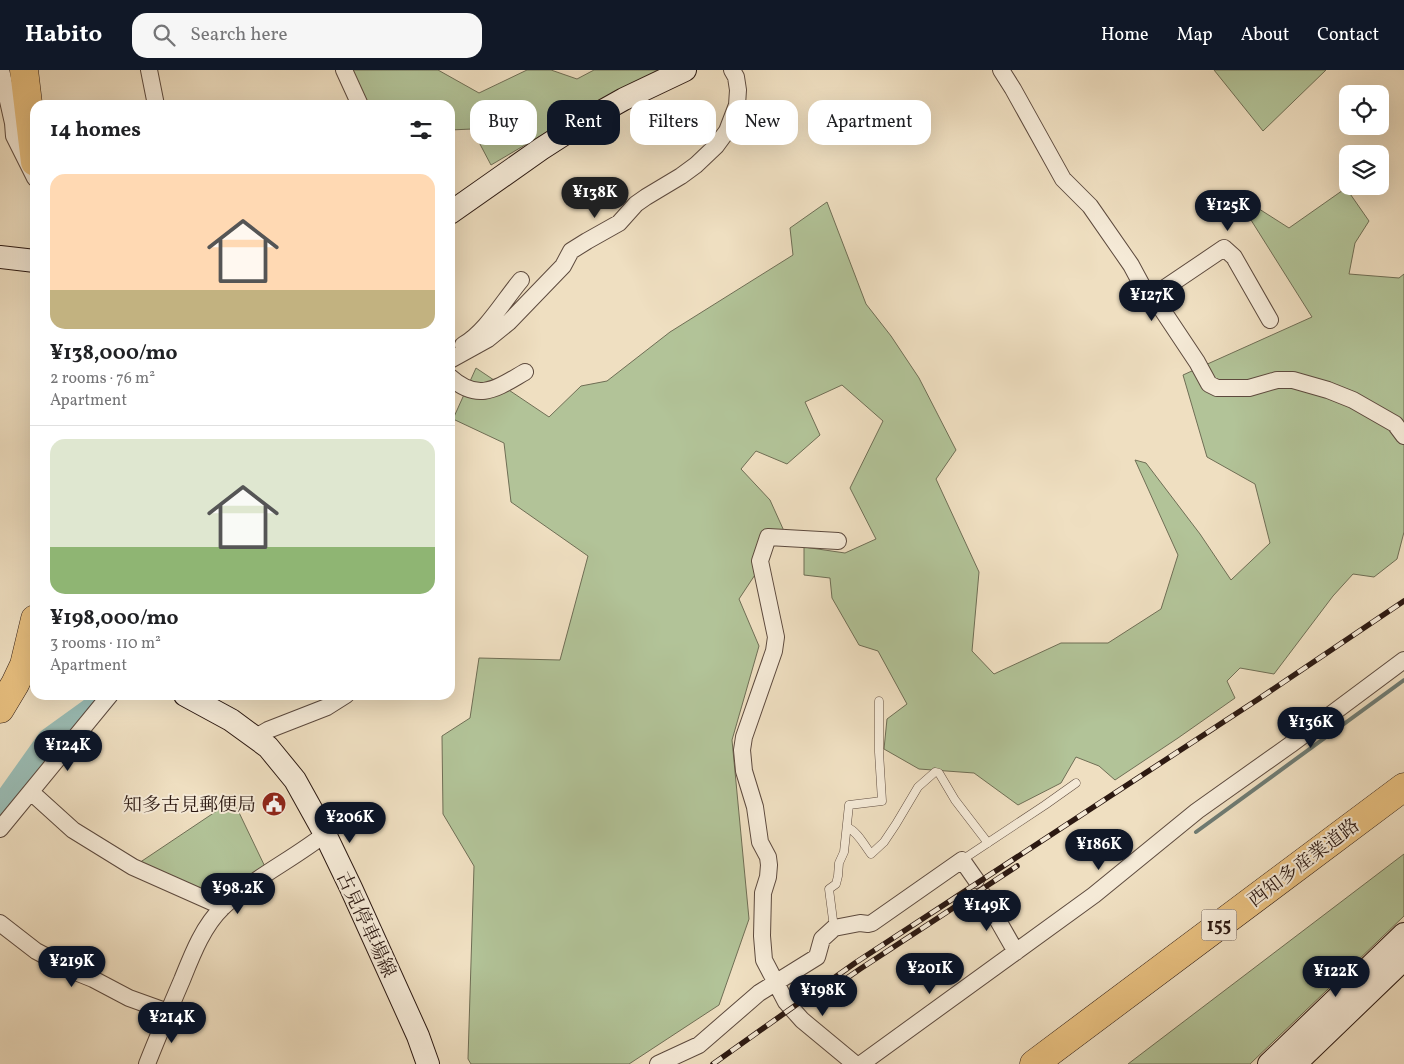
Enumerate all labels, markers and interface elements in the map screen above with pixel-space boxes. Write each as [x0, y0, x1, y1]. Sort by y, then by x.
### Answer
search box [132, 13, 482, 58]
text: Habito [25, 18, 102, 52]
icon: search [150, 21, 178, 49]
text: Search here [190, 22, 288, 48]
text: Home [1101, 23, 1149, 48]
text: Map [1177, 23, 1213, 48]
text: About [1241, 23, 1289, 48]
text: Contact [1317, 23, 1379, 48]
map controls [1339, 85, 1389, 195]
button: locate [1339, 85, 1389, 135]
chip: Buy [470, 100, 537, 145]
chip: Rent [547, 100, 620, 145]
chip: Filters [630, 100, 716, 145]
chip: New [726, 100, 798, 145]
chip: Apartment [808, 100, 931, 145]
text: 14 homes [50, 116, 141, 145]
icon: filters [407, 116, 435, 144]
button: layers [1339, 145, 1389, 195]
pin: ¥138K [560, 176, 630, 219]
text: ¥138K [572, 182, 618, 204]
pin: ¥125K [1193, 190, 1263, 232]
text: ¥125K [1206, 195, 1250, 217]
icon: home [198, 206, 288, 296]
pin: ¥127K [1117, 280, 1187, 322]
text: ¥127K [1130, 285, 1174, 307]
text: ¥138,000/mo [50, 339, 178, 368]
text: 2 rooms · 76 m² [50, 368, 155, 390]
text: Apartment [50, 390, 127, 412]
icon: home [198, 472, 288, 562]
text: ¥198,000/mo [50, 604, 178, 633]
text: 3 rooms · 110 m² [50, 633, 161, 655]
text: Apartment [50, 655, 127, 677]
pin: ¥136K [1276, 706, 1346, 749]
text: ¥136K [1288, 712, 1334, 734]
pin: ¥124K [33, 730, 103, 772]
text: ¥124K [45, 735, 91, 757]
public building icon: 知多古見郵便局 [261, 791, 287, 817]
place label: 知多古見郵便局 [123, 793, 256, 819]
pin: ¥206K [315, 802, 385, 844]
text: ¥206K [326, 807, 374, 829]
street label: 西知多産業道路 [1243, 813, 1365, 914]
pin: ¥186K [1064, 828, 1134, 871]
text: ¥186K [1076, 834, 1122, 856]
street label: 古見停車場線 [329, 868, 401, 982]
pin: ¥98.2K [197, 872, 279, 915]
text: ¥98.2K [212, 878, 264, 900]
pin: ¥149K [952, 890, 1022, 932]
text: ¥149K [964, 895, 1010, 917]
road number: 155 [1202, 910, 1236, 940]
pin: ¥219K [37, 946, 107, 988]
text: ¥219K [49, 951, 95, 973]
pin: ¥201K [895, 952, 965, 995]
pin: ¥122K [1301, 956, 1371, 998]
text: ¥201K [907, 958, 953, 980]
text: ¥122K [1314, 961, 1358, 983]
pin: ¥198K [788, 974, 858, 1017]
text: ¥198K [800, 980, 846, 1002]
pin: ¥214K [137, 1002, 207, 1044]
text: ¥214K [149, 1007, 195, 1029]

